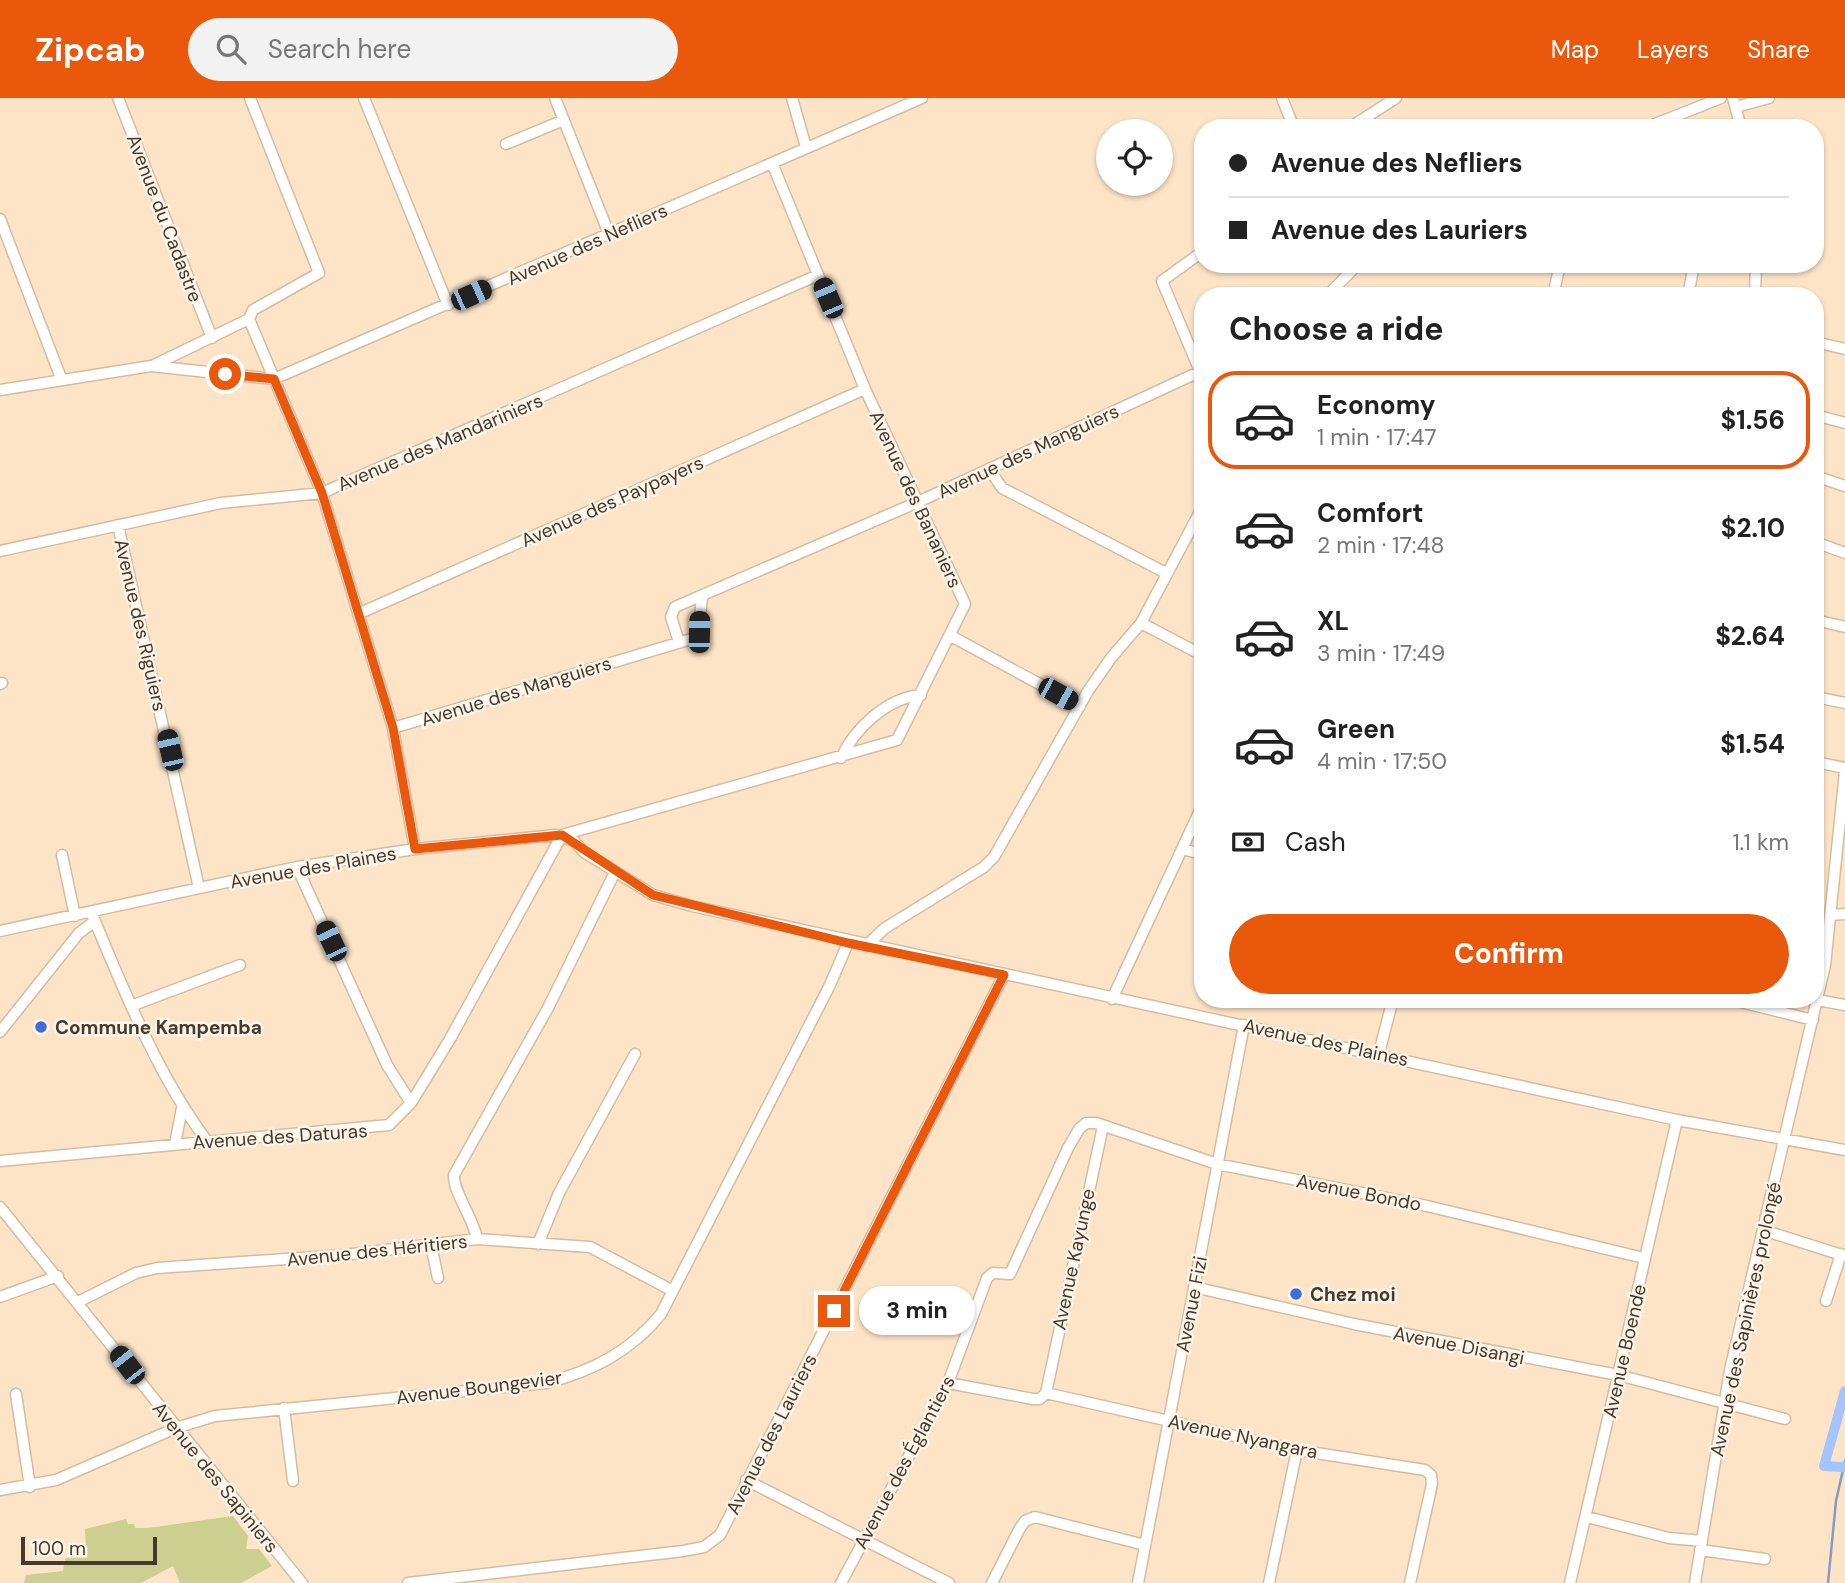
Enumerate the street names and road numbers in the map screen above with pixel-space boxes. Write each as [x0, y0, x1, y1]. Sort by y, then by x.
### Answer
street label: Avenue du Cadastre [121, 131, 208, 306]
street label: Avenue des Nefliers [503, 198, 672, 291]
street label: Avenue des Mandariniers [334, 388, 547, 497]
street label: Avenue des Manguiers [933, 398, 1123, 505]
street label: Avenue des Bananiers [863, 407, 968, 592]
street label: Avenue des Paypayers [517, 450, 707, 553]
street label: Avenue des Riguiers [109, 536, 173, 714]
street label: Avenue des Manguiers [418, 651, 614, 732]
street label: Avenue des Plaines [228, 841, 398, 894]
street label: Avenue des Plaines [1241, 1013, 1411, 1072]
street label: Avenue des Daturas [192, 1118, 368, 1155]
street label: Avenue Bondo [1294, 1168, 1423, 1217]
street label: Avenue des Sapinières prolongé [1704, 1179, 1787, 1459]
street label: Avenue Kayunge [1046, 1186, 1101, 1332]
street label: Avenue des Héritiers [285, 1229, 469, 1272]
street label: Avenue Fizi [1170, 1254, 1213, 1354]
street label: Avenue Boende [1597, 1282, 1652, 1421]
street label: Avenue Disangi [1391, 1321, 1527, 1370]
street label: Avenue des Lauriers [720, 1350, 823, 1519]
street label: Avenue Boungevier [395, 1365, 564, 1410]
street label: Avenue des Églantiers [848, 1371, 961, 1553]
street label: Avenue des Sapiniers [147, 1397, 284, 1558]
street label: Avenue Nyangara [1166, 1408, 1320, 1465]

